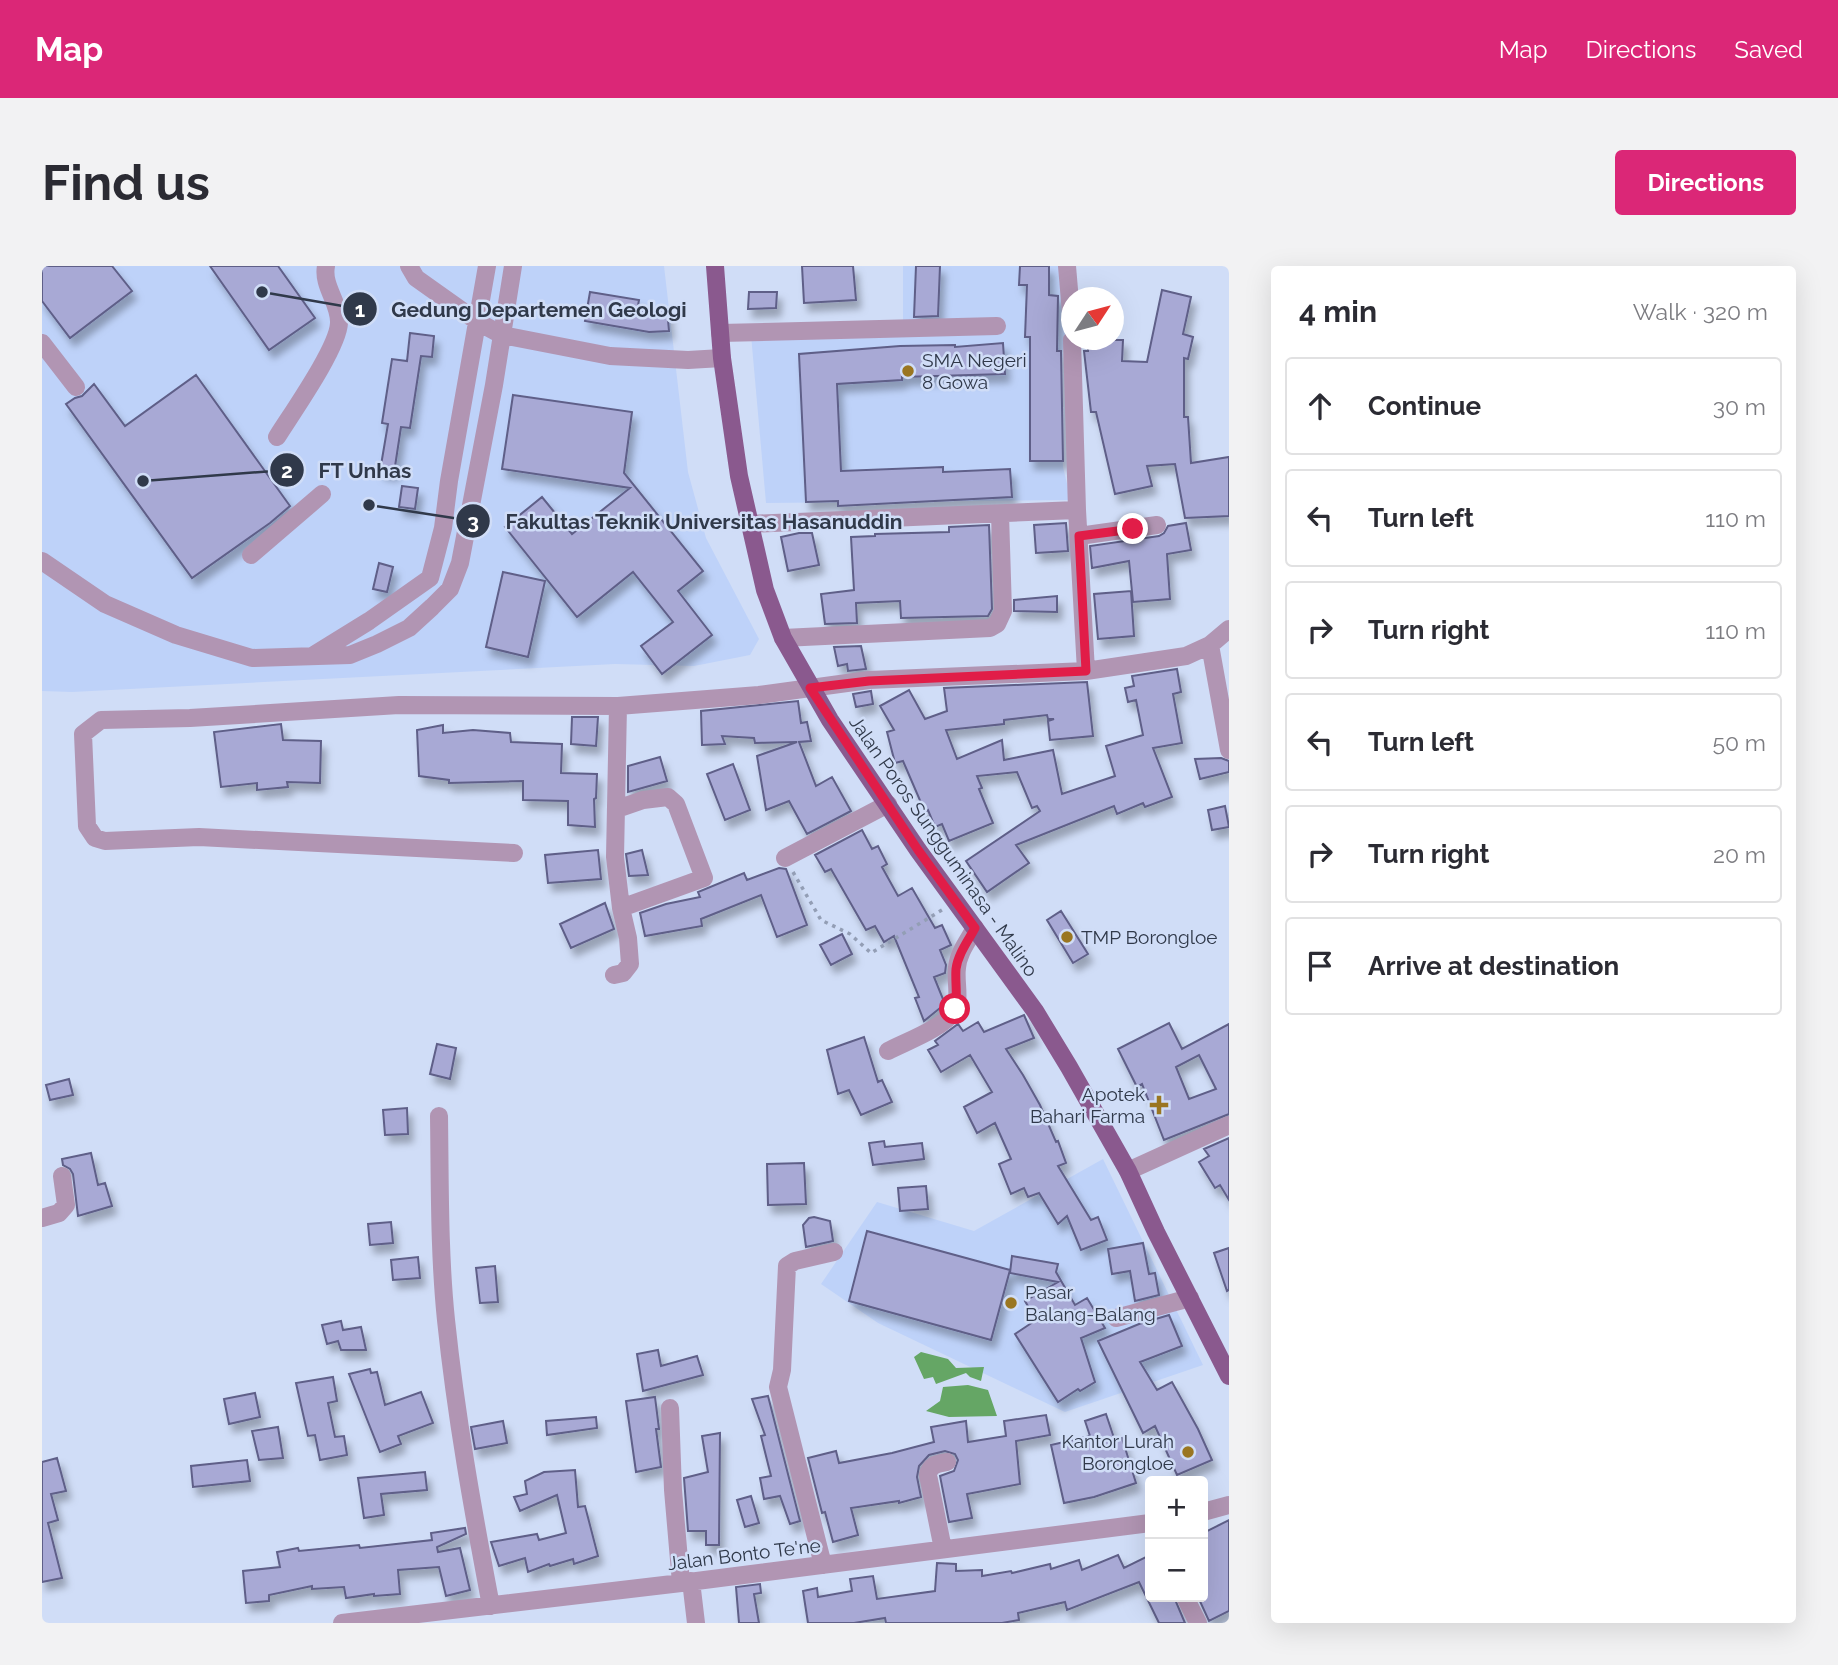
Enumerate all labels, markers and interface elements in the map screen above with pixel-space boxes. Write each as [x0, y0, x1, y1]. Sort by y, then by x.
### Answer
text: Map [35, 30, 103, 69]
text: Map [1499, 35, 1548, 64]
text: Directions [1586, 35, 1696, 64]
text: Saved [1734, 35, 1803, 64]
button: Directions [1615, 150, 1796, 215]
text: Find us [42, 154, 210, 211]
north arrow [1061, 287, 1124, 350]
callout: Gedung Departemen Geologi [342, 288, 700, 330]
text: 4 min [1299, 294, 1377, 329]
text: 1 [355, 297, 365, 322]
text: Gedung Departemen Geologi [391, 297, 687, 322]
text: Walk · 320 m [1633, 298, 1768, 325]
place label: SMA Negeri 8 Gowa [922, 349, 1027, 393]
marker: SMA Negeri 8 Gowa [900, 363, 916, 379]
icon: ahead [1301, 387, 1339, 425]
text: Continue [1368, 391, 1481, 421]
text: 30 m [1713, 393, 1766, 420]
callout: FT Unhas [269, 449, 426, 491]
text: 2 [281, 458, 293, 483]
text: FT Unhas [319, 458, 411, 483]
icon: left [1301, 499, 1339, 537]
callout: Fakultas Teknik Universitas Hasanuddin [456, 500, 916, 542]
text: Turn left [1368, 503, 1474, 533]
text: 110 m [1705, 505, 1766, 532]
text: 3 [467, 509, 479, 534]
text: Fakultas Teknik Universitas Hasanuddin [506, 509, 902, 534]
route end [1117, 513, 1148, 544]
icon: right [1301, 611, 1339, 649]
text: Turn right [1368, 615, 1489, 645]
text: 110 m [1705, 617, 1766, 644]
street label: Jalan Poros Sungguminasa - Malino [845, 712, 1043, 980]
icon: left [1301, 723, 1339, 761]
text: Turn left [1368, 727, 1474, 757]
text: 50 m [1712, 729, 1766, 756]
icon: right [1301, 835, 1339, 873]
text: Turn right [1368, 839, 1489, 869]
text: 20 m [1713, 841, 1766, 868]
place label: TMP Borongloe [1081, 926, 1218, 948]
marker: TMP Borongloe [1059, 929, 1075, 945]
icon: arrive [1301, 947, 1339, 985]
text: Arrive at destination [1368, 951, 1619, 981]
route start [939, 993, 970, 1024]
place label: Apotek Bahari Farma [1030, 1083, 1145, 1127]
marker: Apotek Bahari Farma [1151, 1097, 1167, 1113]
place label: Pasar Balang-Balang [1025, 1281, 1156, 1325]
marker: Pasar Balang-Balang [1003, 1295, 1019, 1311]
place label: Kantor Lurah Borongloe [1061, 1430, 1174, 1474]
marker: Kantor Lurah Borongloe [1180, 1444, 1196, 1460]
map controls [1145, 1476, 1208, 1602]
button: + [1145, 1476, 1208, 1539]
street label: Jalan Bonto Te'ne [666, 1534, 822, 1574]
button: − [1145, 1539, 1208, 1602]

